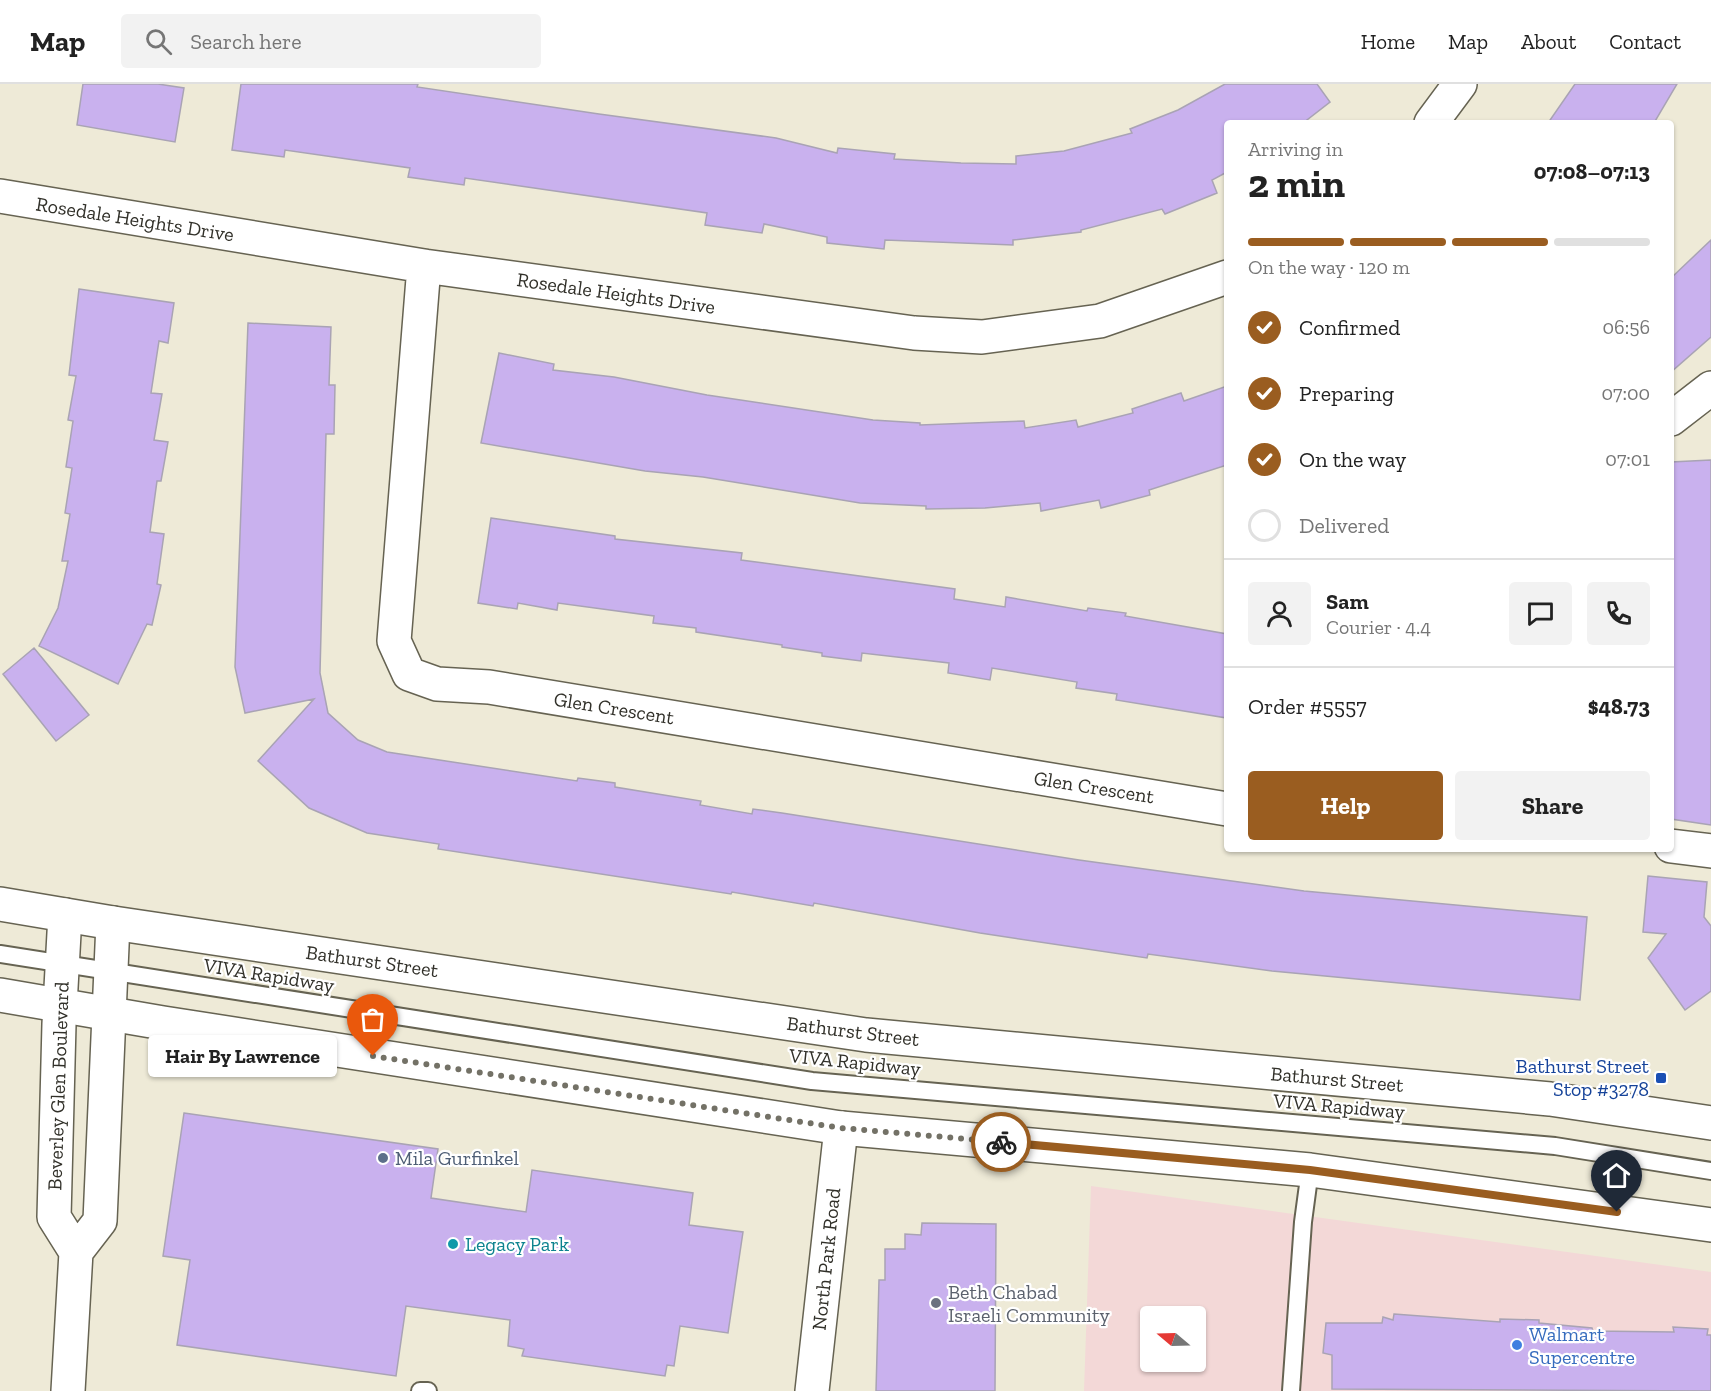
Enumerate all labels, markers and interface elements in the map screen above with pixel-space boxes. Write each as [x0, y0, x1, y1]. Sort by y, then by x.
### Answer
search box [121, 14, 541, 68]
text: Map [30, 25, 85, 58]
icon: search [142, 25, 175, 58]
text: Search here [190, 28, 302, 55]
text: Home [1361, 29, 1415, 54]
text: Map [1448, 29, 1488, 54]
text: About [1521, 29, 1576, 54]
text: Contact [1609, 29, 1681, 54]
text: Arriving in [1248, 137, 1343, 161]
text: 07:08–07:13 [1534, 158, 1650, 185]
text: 2 min [1248, 160, 1345, 207]
street label: Rosedale Heights Drive [34, 192, 236, 246]
text: On the way · 120 m [1248, 255, 1410, 279]
street label: Rosedale Heights Drive [515, 267, 717, 319]
icon: check [1248, 311, 1281, 344]
text: Confirmed [1299, 314, 1400, 341]
text: 06:56 [1603, 315, 1650, 339]
icon: check [1248, 377, 1281, 410]
text: Preparing [1299, 380, 1394, 407]
text: 07:00 [1602, 381, 1650, 405]
icon: check [1248, 443, 1281, 476]
text: On the way [1299, 446, 1406, 473]
text: 07:01 [1605, 447, 1650, 471]
text: Delivered [1299, 512, 1389, 539]
button: person [1248, 582, 1311, 645]
button: chat [1509, 582, 1572, 645]
button: phone [1587, 582, 1650, 645]
text: Sam [1326, 588, 1369, 615]
text: Courier · 4.4 [1326, 615, 1431, 639]
street label: Glen Crescent [552, 687, 676, 729]
text: Order #5557 [1248, 693, 1367, 720]
text: $48.73 [1588, 693, 1650, 720]
street label: Glen Crescent [1032, 766, 1156, 808]
button: Help [1248, 771, 1443, 840]
button: Share [1455, 771, 1650, 840]
street label: Bathurst Street [304, 940, 440, 982]
street label: VIVA Rapidway [201, 953, 337, 997]
street label: Beverley Glen Boulevard [42, 981, 74, 1191]
pin [347, 994, 398, 1056]
icon: bag [356, 1003, 389, 1036]
street label: Bathurst Street [785, 1011, 921, 1051]
callout: Hair By Lawrence [148, 1035, 337, 1077]
street label: VIVA Rapidway [787, 1043, 923, 1081]
text: Hair By Lawrence [165, 1044, 320, 1068]
place label: Bathurst Street Stop #3278 [1516, 1054, 1650, 1101]
street label: Bathurst Street [1270, 1061, 1405, 1097]
marker: Bathurst Street Stop #3278 [1654, 1071, 1668, 1085]
street label: VIVA Rapidway [1271, 1088, 1407, 1124]
courier [971, 1112, 1031, 1172]
icon: bike [985, 1126, 1018, 1159]
place label: Mila Gurfinkel [395, 1146, 519, 1170]
pin [1591, 1150, 1642, 1212]
marker: Mila Gurfinkel [376, 1151, 390, 1165]
icon: home [1600, 1159, 1633, 1192]
street label: North Park Road [807, 1187, 845, 1331]
place label: Legacy Park [465, 1232, 570, 1256]
marker: Legacy Park [446, 1237, 460, 1251]
place label: Beth Chabad Israeli Community [948, 1280, 1110, 1327]
marker: Beth Chabad Israeli Community [929, 1296, 943, 1310]
north arrow [1140, 1306, 1206, 1372]
map controls [1140, 1306, 1206, 1372]
place label: Walmart Supercentre [1529, 1322, 1635, 1369]
marker: Walmart Supercentre [1510, 1338, 1524, 1352]

